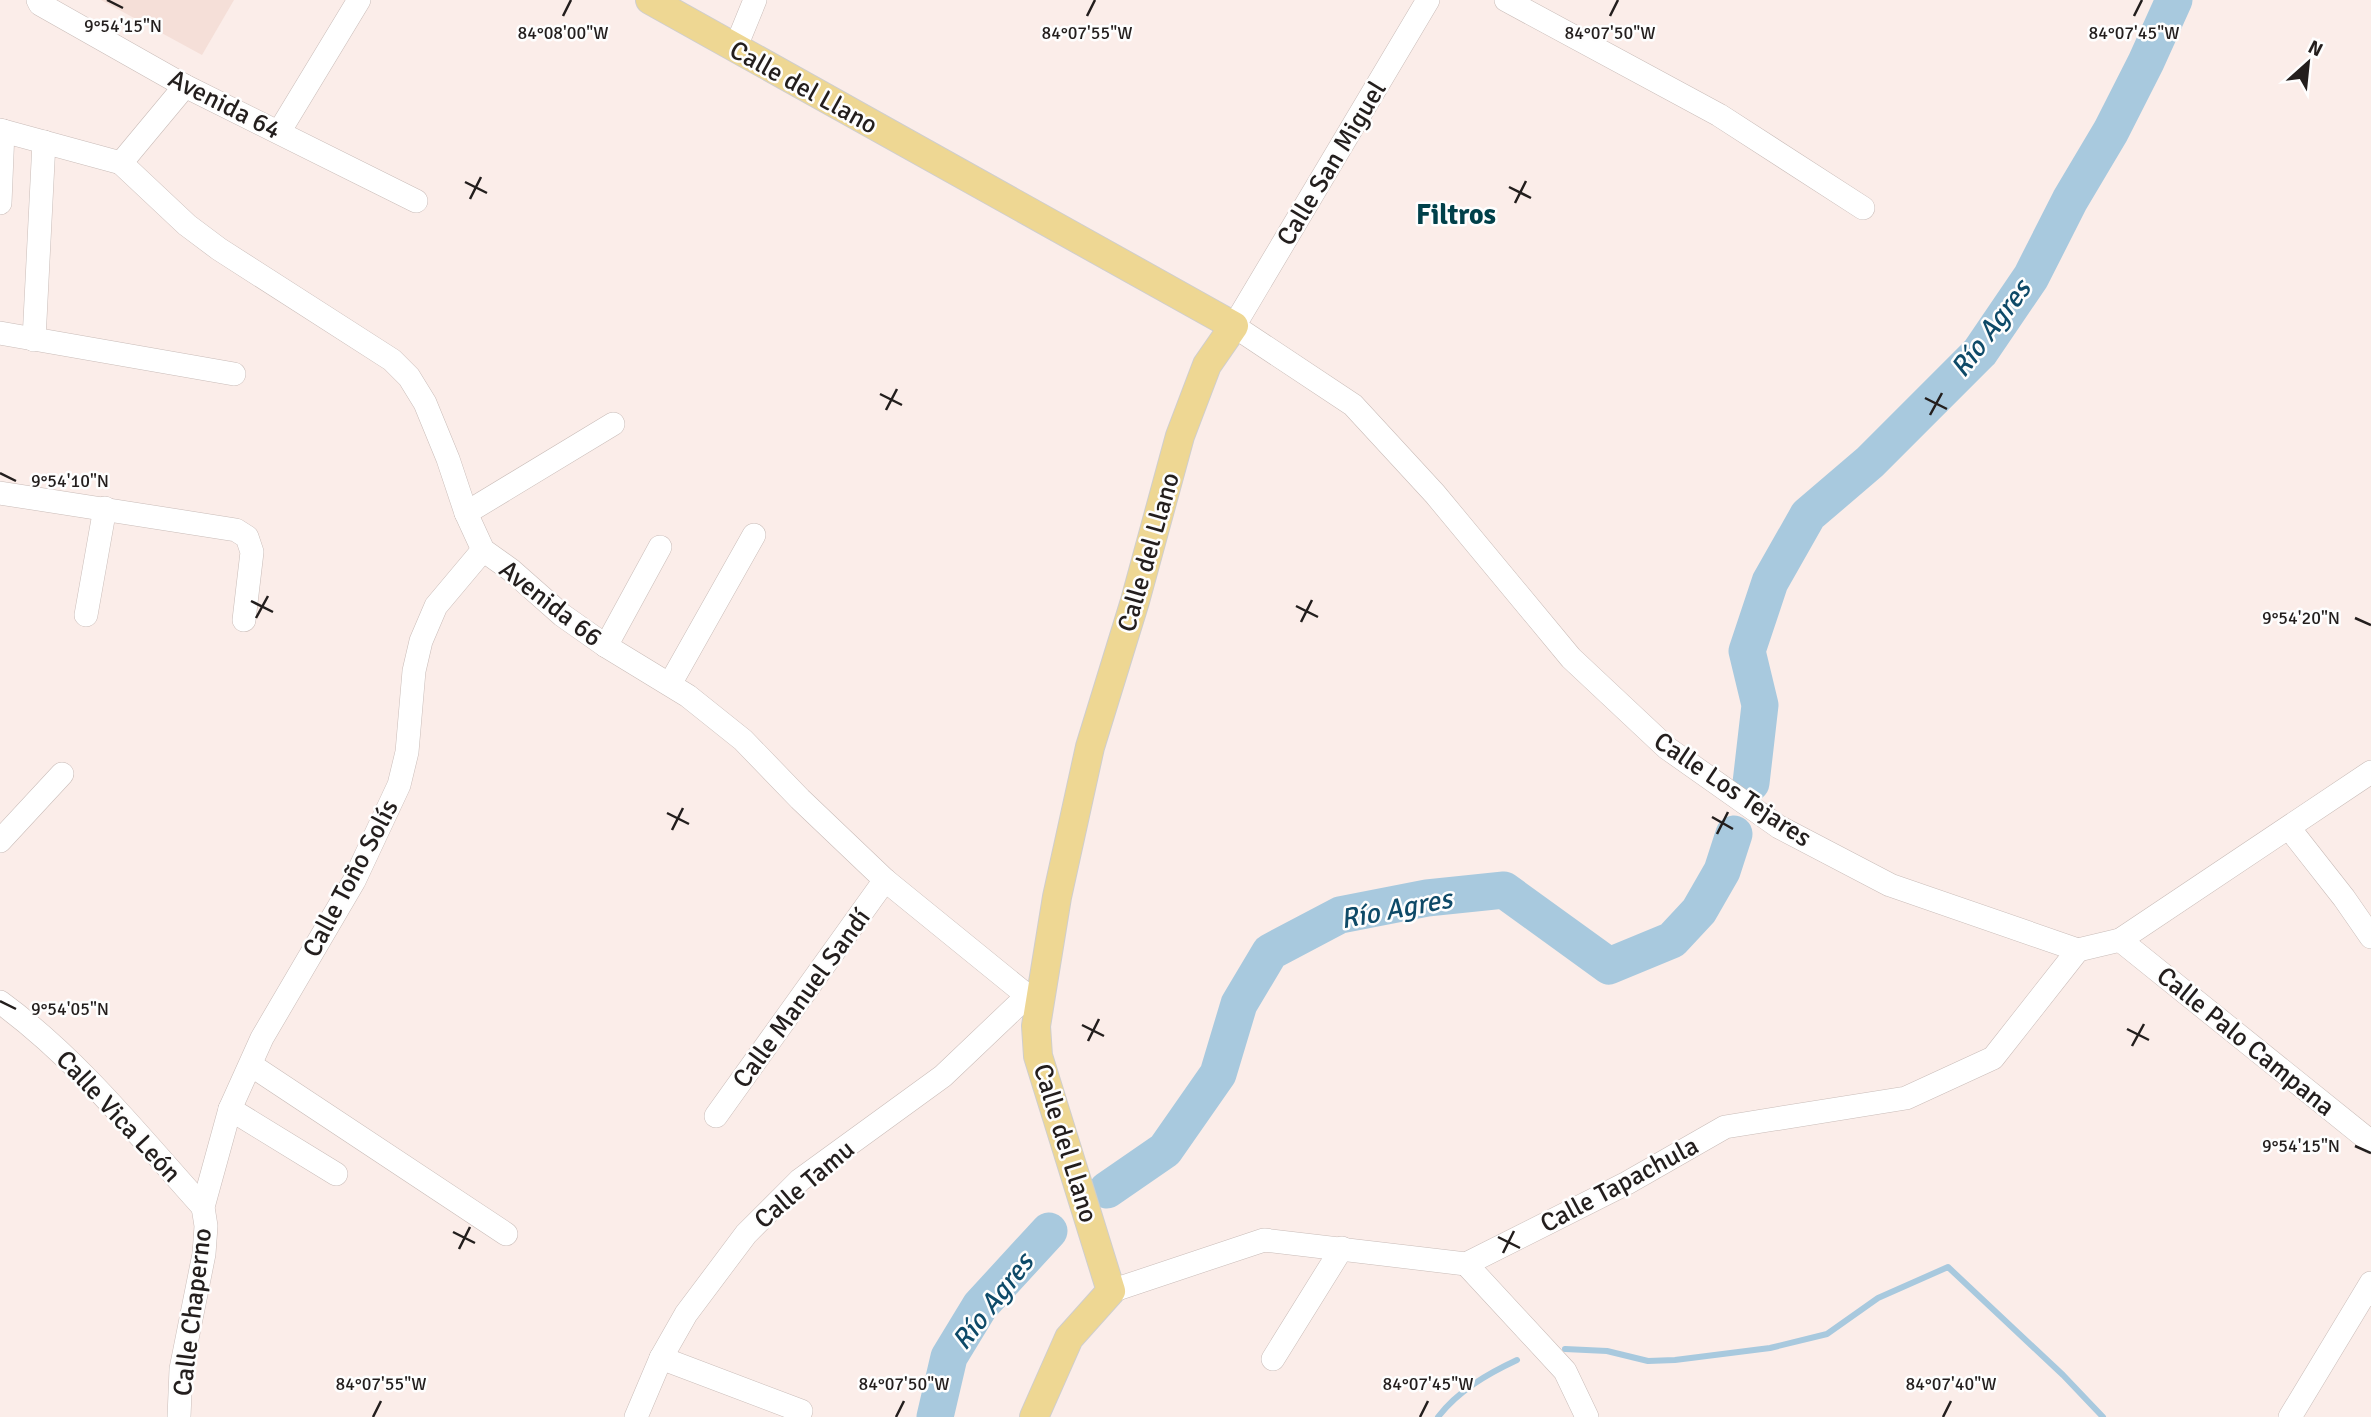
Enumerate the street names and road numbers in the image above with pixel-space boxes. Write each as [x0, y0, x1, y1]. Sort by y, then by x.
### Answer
street label: Calle del Llano [724, 34, 883, 142]
street label: Avenida 64 [163, 63, 286, 147]
street label: Calle San Miguel [1270, 75, 1394, 252]
street label: Calle del Llano [1111, 469, 1187, 636]
street label: Avenida 66 [492, 554, 608, 654]
street label: Calle Los Tejares [1648, 725, 1817, 854]
street label: Calle Toño Solís [296, 794, 406, 963]
street label: Calle Manuel Sandí [726, 903, 878, 1094]
street label: Calle Palo Campana [2150, 960, 2341, 1123]
street label: Calle Vica León [49, 1044, 188, 1189]
street label: Calle del Llano [1026, 1060, 1104, 1226]
street label: Calle Tapachula [1535, 1130, 1704, 1240]
street label: Calle Tamu [748, 1134, 861, 1236]
street label: Calle Chaperno [167, 1226, 219, 1398]

